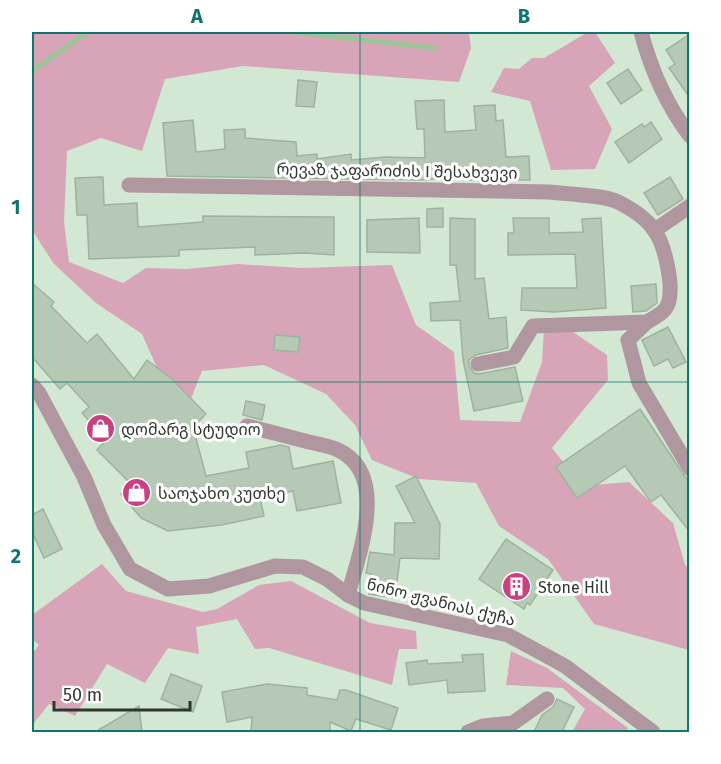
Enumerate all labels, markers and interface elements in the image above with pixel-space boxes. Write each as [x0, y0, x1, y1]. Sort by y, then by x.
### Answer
text: A [190, 4, 204, 28]
text: B [518, 4, 530, 28]
street label: რევაზ ჯაფარიძის I შესახვევი [276, 159, 518, 183]
text: 1 [11, 195, 21, 219]
shop icon: დომარგ სტუდიო [84, 413, 116, 445]
place label: დომარგ სტუდიო [121, 420, 261, 440]
shop icon: საოჯახო კუთხე [121, 477, 153, 509]
place label: საოჯახო კუთხე [158, 484, 286, 503]
text: 2 [11, 544, 21, 568]
building icon: Stone Hill [501, 571, 533, 603]
street label: ნინო ჟვანიას ქუჩა [365, 574, 517, 630]
place label: Stone Hill [538, 578, 609, 597]
scale bar [54, 674, 190, 712]
text: 50 m [63, 684, 102, 706]

